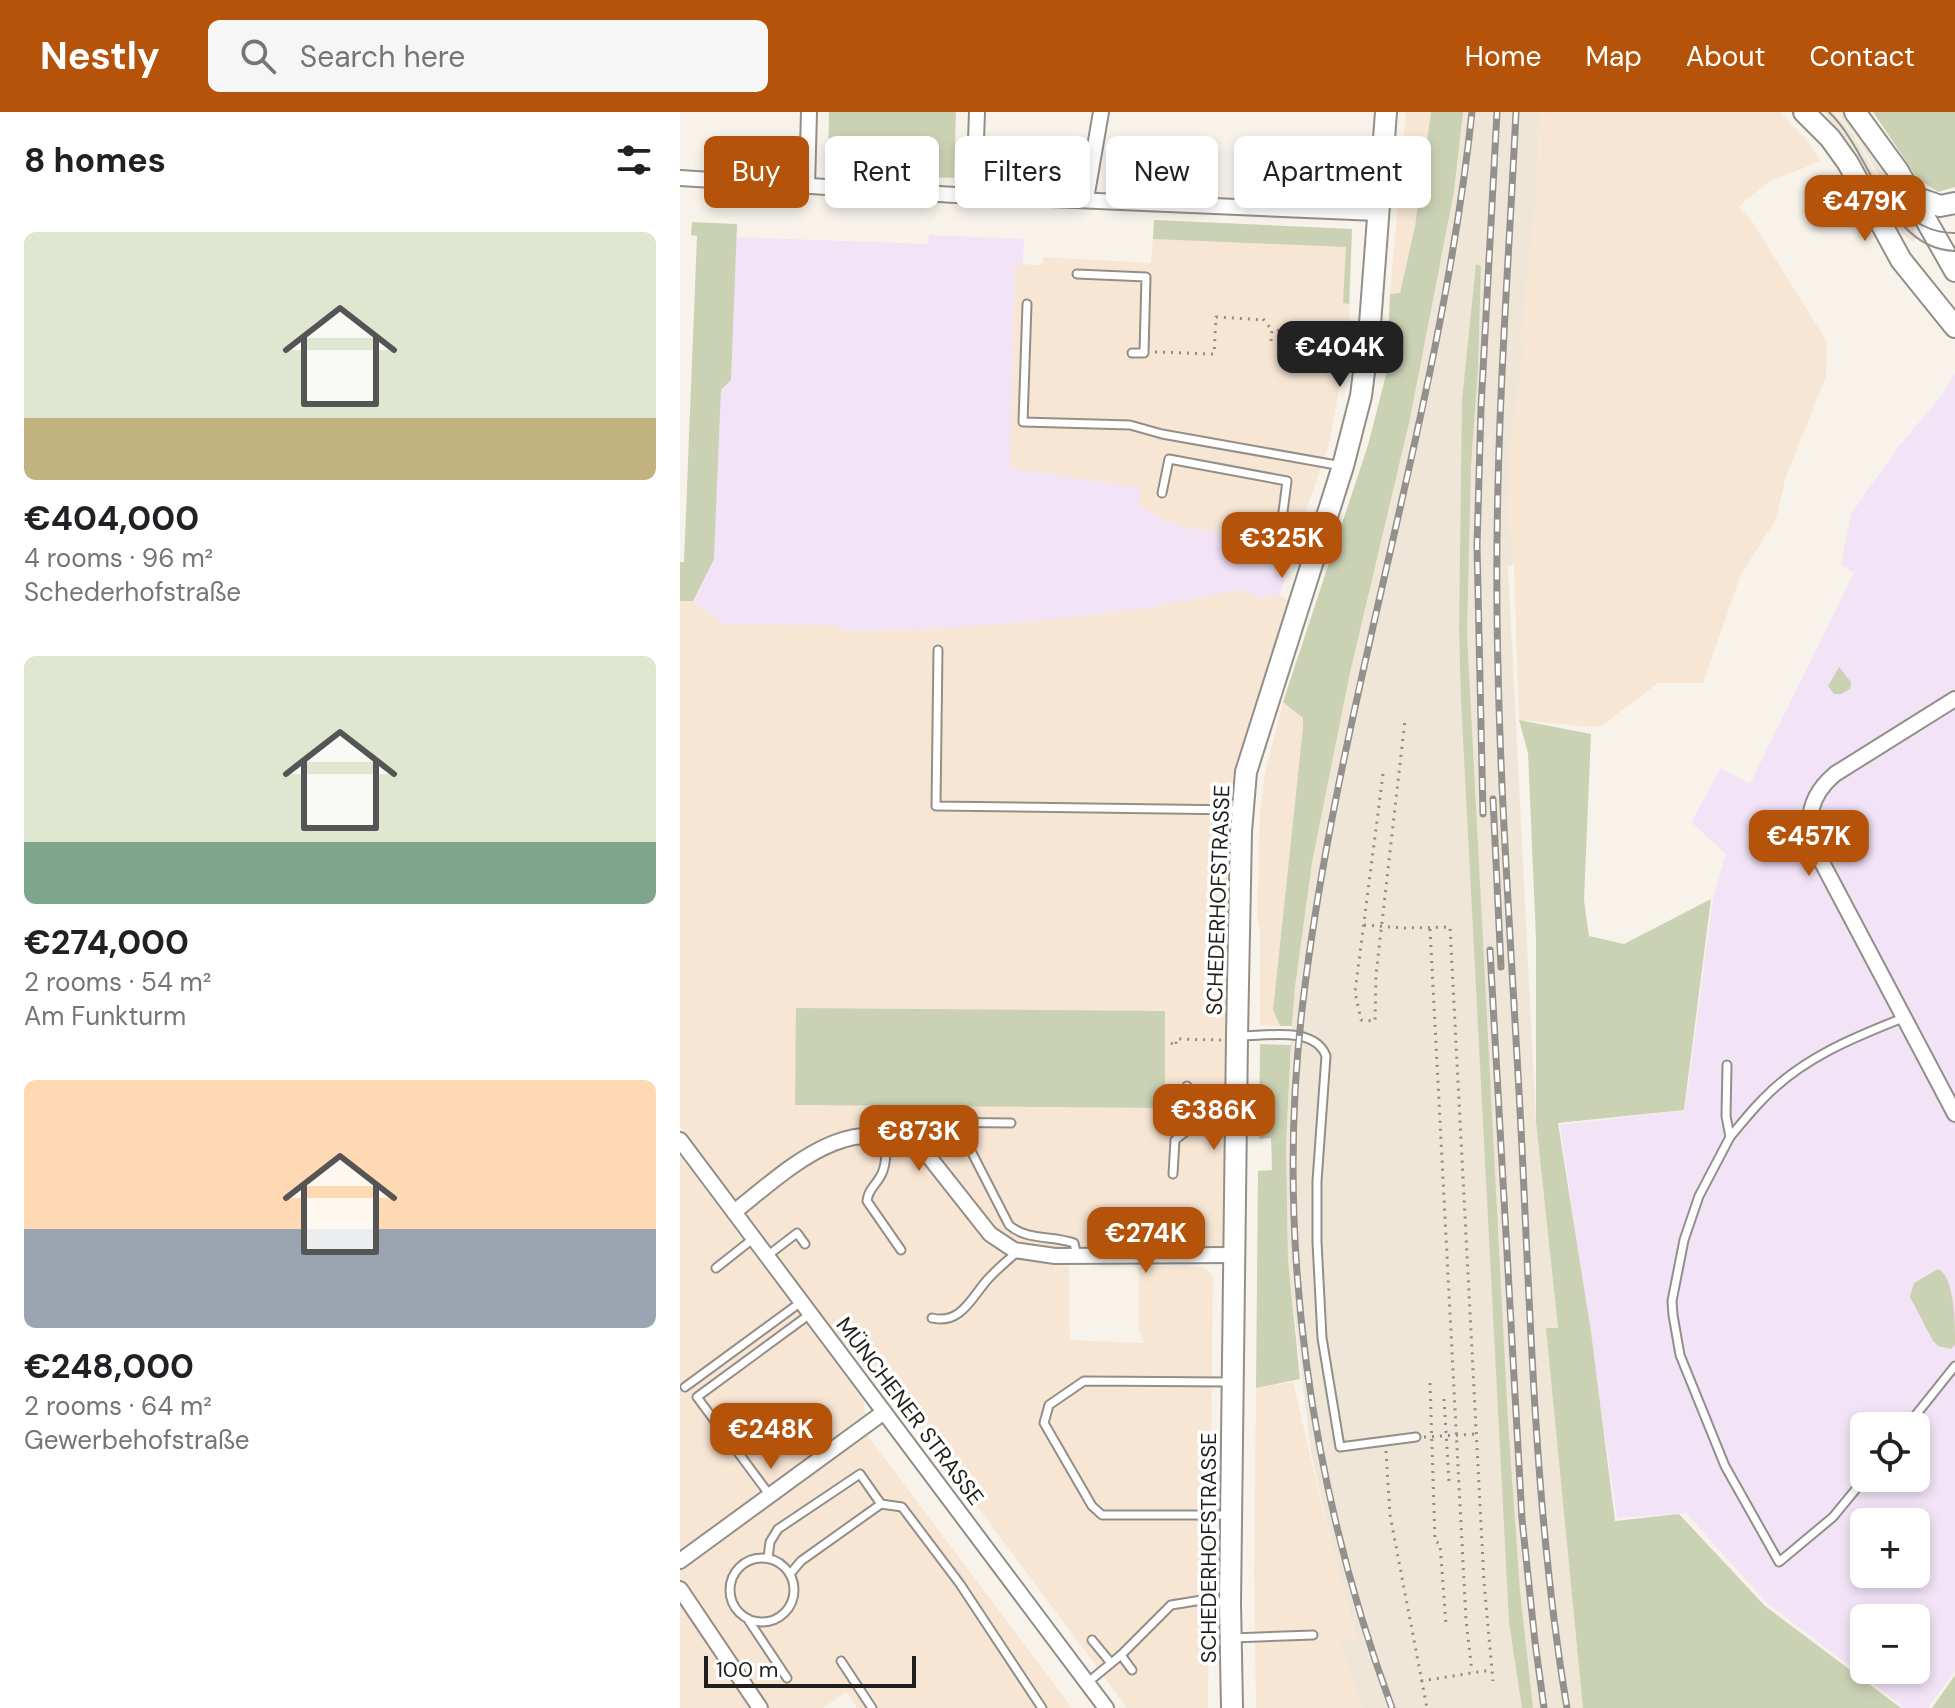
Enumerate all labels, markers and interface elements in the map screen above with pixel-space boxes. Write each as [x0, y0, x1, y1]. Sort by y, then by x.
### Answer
search box [208, 20, 768, 92]
text: Nestly [40, 31, 160, 81]
icon: search [236, 34, 280, 78]
text: Search here [300, 37, 465, 76]
text: Home [1465, 38, 1541, 75]
text: Map [1585, 38, 1642, 75]
text: About [1686, 38, 1765, 75]
text: Contact [1809, 38, 1915, 75]
chip: Buy [704, 136, 809, 208]
chip: Rent [825, 136, 939, 208]
chip: Filters [955, 136, 1090, 208]
chip: New [1106, 136, 1218, 208]
chip: Apartment [1234, 136, 1431, 208]
text: 8 homes [24, 138, 166, 183]
icon: filters [612, 138, 656, 182]
pin: €479K [1809, 175, 1921, 243]
text: €479K [1823, 184, 1907, 218]
icon: home [268, 284, 412, 428]
pin: €404K [1284, 321, 1396, 389]
text: €404K [1295, 330, 1385, 364]
text: €404,000 [24, 496, 199, 541]
pin: €325K [1226, 512, 1338, 580]
text: €325K [1240, 521, 1324, 555]
text: 4 rooms · 96 m² [24, 541, 213, 575]
text: Schederhofstraße [24, 575, 241, 609]
icon: home [268, 708, 412, 852]
street label: SCHEDERHOFSTRASSE [1199, 784, 1237, 1016]
pin: €457K [1753, 810, 1865, 878]
text: €457K [1767, 819, 1851, 853]
text: €274,000 [24, 920, 189, 965]
text: 2 rooms · 54 m² [24, 965, 211, 999]
text: Am Funkturm [24, 999, 186, 1033]
pin: €386K [1158, 1084, 1270, 1152]
text: €386K [1171, 1093, 1257, 1127]
pin: €873K [863, 1105, 975, 1173]
text: €873K [877, 1114, 961, 1148]
icon: home [268, 1132, 412, 1276]
pin: €274K [1090, 1207, 1202, 1275]
text: €274K [1105, 1216, 1187, 1250]
street label: MÜNCHENER STRASSE [830, 1311, 990, 1511]
text: €248,000 [24, 1344, 194, 1389]
text: 2 rooms · 64 m² [24, 1389, 212, 1423]
pin: €248K [715, 1403, 827, 1471]
text: €248K [728, 1412, 814, 1446]
map controls [1850, 1412, 1930, 1684]
button: locate [1850, 1412, 1930, 1492]
text: Gewerbehofstraße [24, 1423, 249, 1457]
street label: SCHEDERHOFSTRASSE [1194, 1433, 1223, 1663]
button: + [1850, 1508, 1930, 1588]
button: − [1850, 1604, 1930, 1684]
scale bar [704, 1652, 916, 1688]
text: 100 m [716, 1655, 778, 1684]

